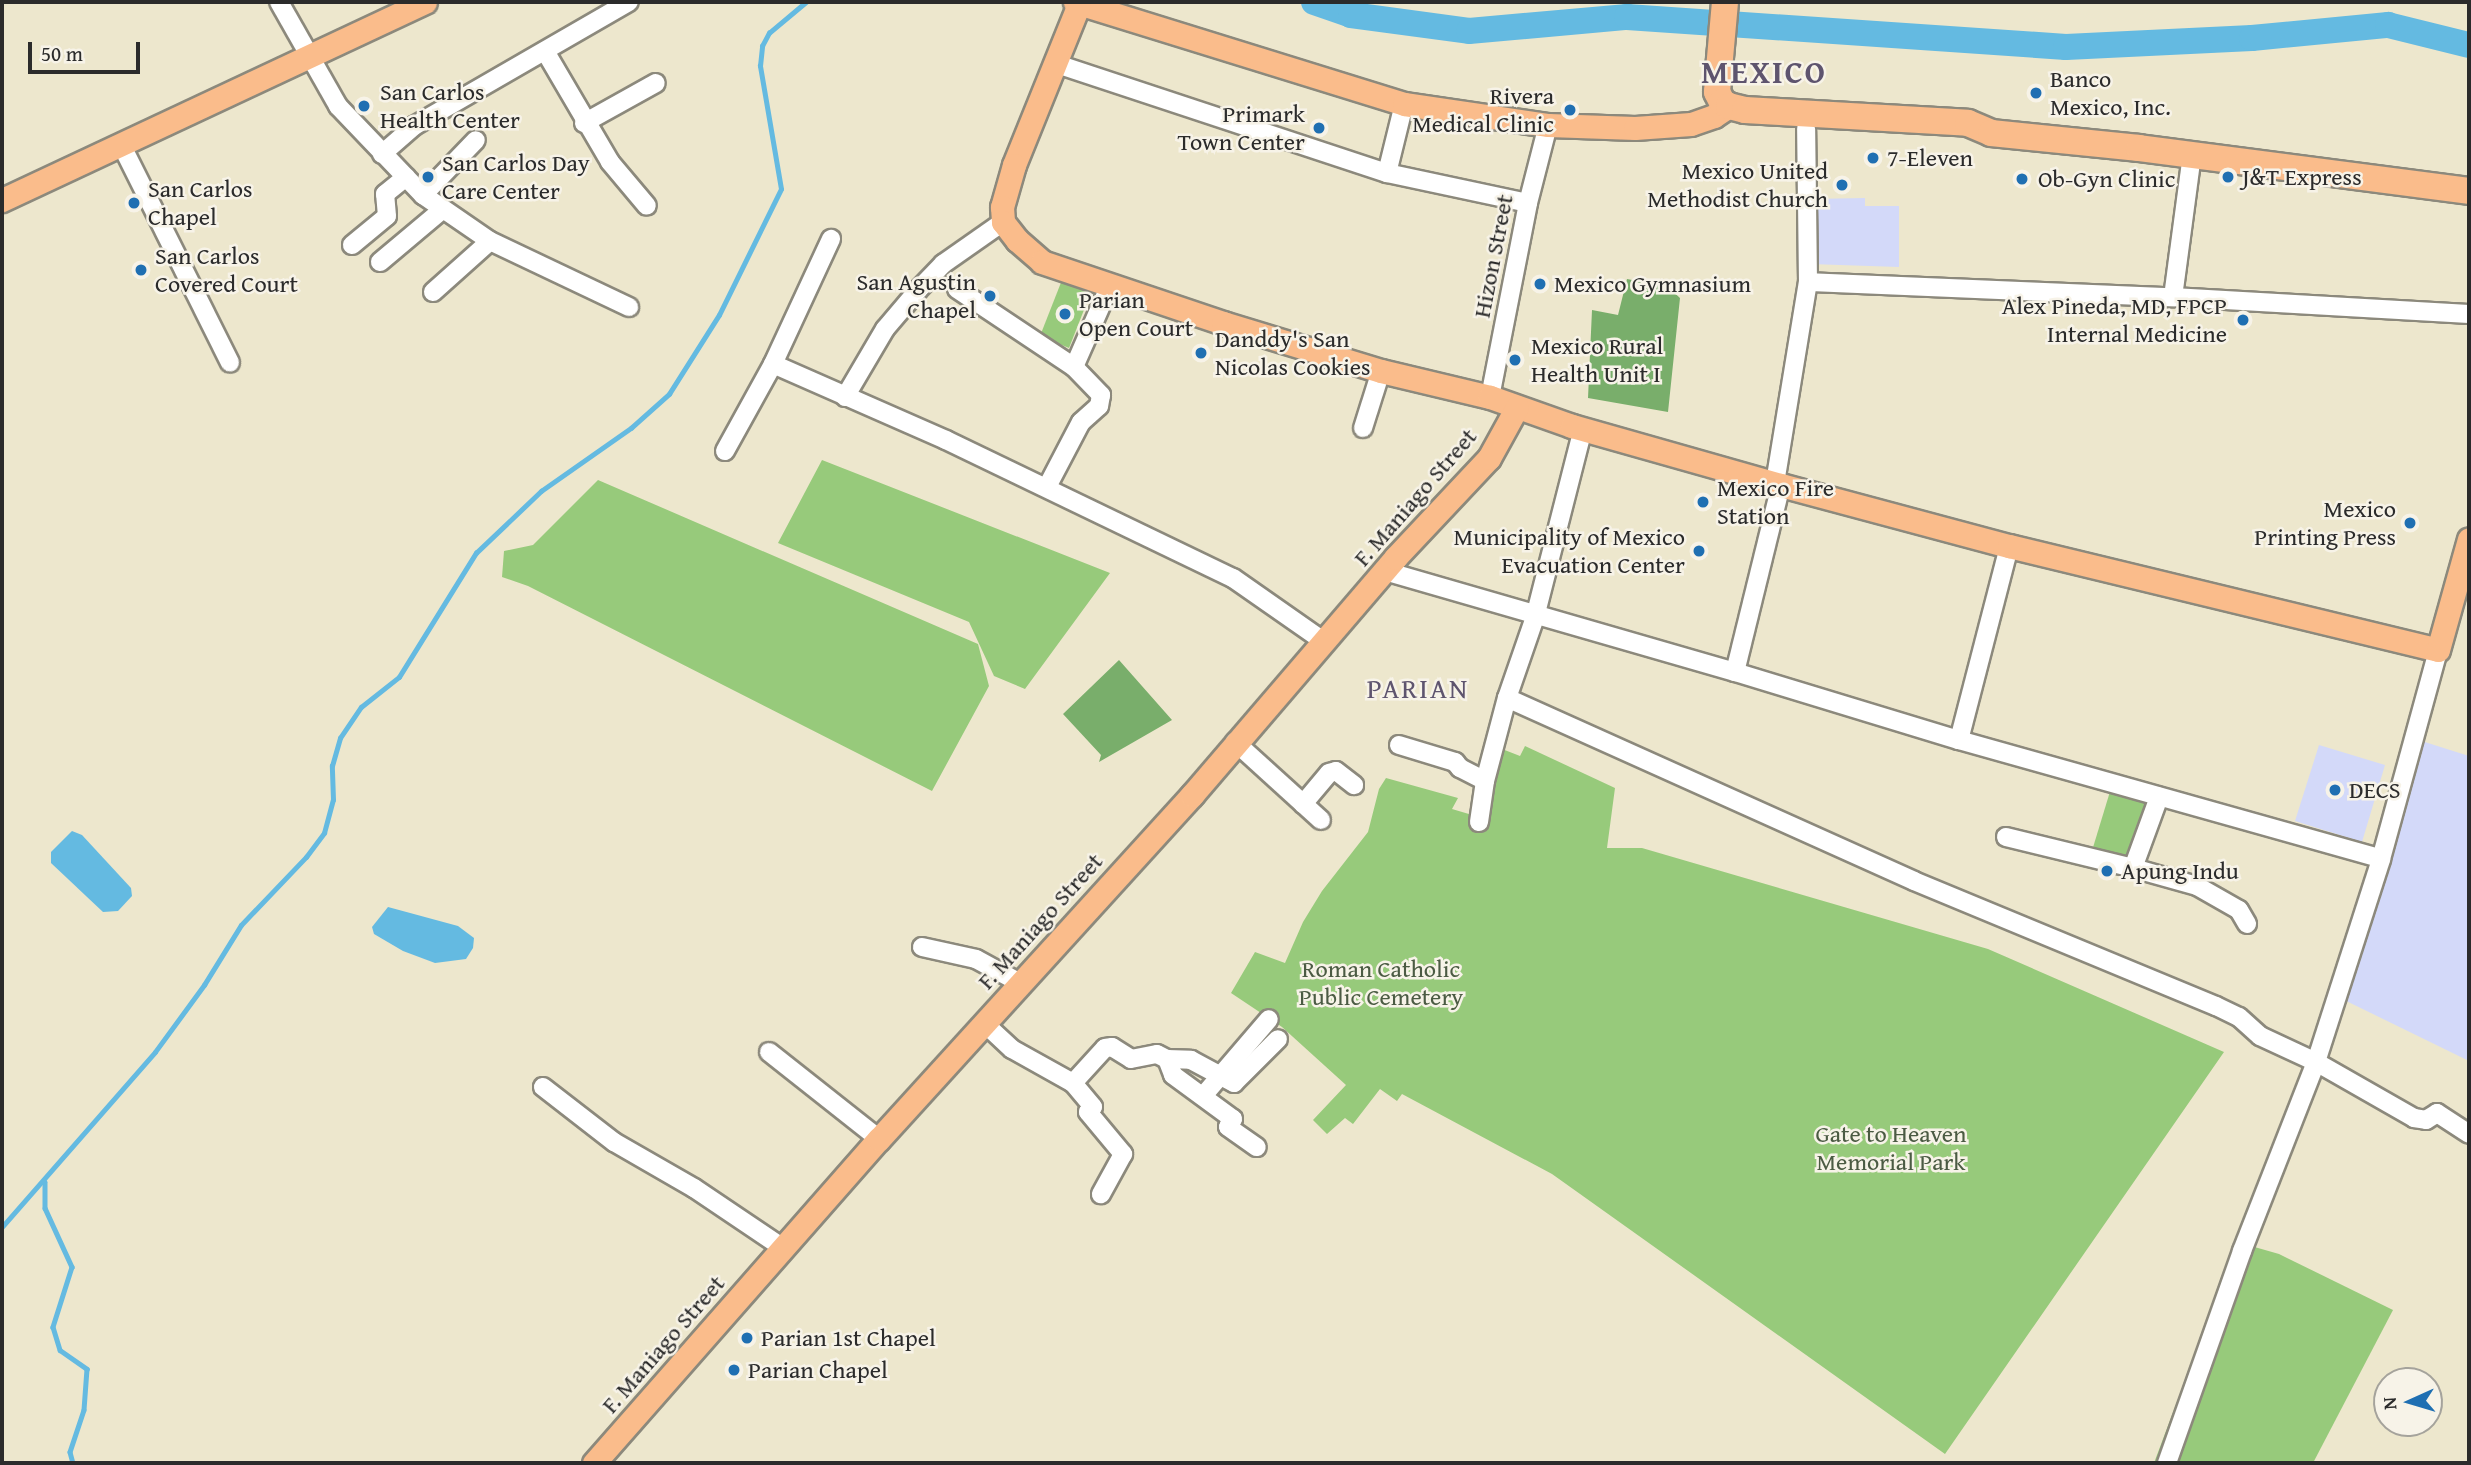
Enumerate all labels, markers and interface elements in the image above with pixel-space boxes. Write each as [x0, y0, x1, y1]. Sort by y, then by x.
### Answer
scale bar [32, 28, 144, 72]
text: 50 m [41, 38, 83, 69]
district label: MEXICO [1702, 53, 1826, 91]
place label: Banco Mexico, Inc. [2050, 65, 2171, 121]
place label: San Carlos Health Center [380, 78, 520, 134]
place label: Rivera Medical Clinic [1412, 82, 1554, 138]
marker: Banco Mexico, Inc. [2028, 85, 2044, 101]
marker: San Carlos Health Center [354, 96, 374, 116]
place label: Primark Town Center [1177, 100, 1305, 156]
marker: Rivera Medical Clinic [1560, 100, 1580, 120]
marker: Primark Town Center [1311, 120, 1327, 136]
place label: 7-Eleven [1887, 144, 1973, 172]
place label: San Carlos Day Care Center [442, 149, 590, 205]
marker: 7-Eleven [1865, 150, 1881, 166]
place label: Mexico United Methodist Church [1647, 157, 1828, 213]
place label: J&T Express [2242, 163, 2362, 191]
place label: Ob-Gyn Clinic [2038, 165, 2175, 193]
marker: San Carlos Day Care Center [420, 169, 436, 185]
marker: Ob-Gyn Clinic [2012, 169, 2032, 189]
marker: J&T Express [2220, 169, 2236, 185]
place label: San Carlos Chapel [148, 175, 253, 231]
marker: Mexico United Methodist Church [1834, 177, 1850, 193]
street label: Hizon Street [1467, 192, 1519, 320]
marker: San Carlos Chapel [126, 195, 142, 211]
place label: San Carlos Covered Court [155, 242, 298, 298]
marker: San Carlos Covered Court [133, 262, 149, 278]
place label: San Agustin Chapel [856, 268, 976, 324]
place label: Mexico Gymnasium [1554, 270, 1751, 298]
marker: Mexico Gymnasium [1532, 276, 1548, 292]
place label: Parian Open Court [1079, 286, 1193, 342]
marker: San Agustin Chapel [982, 288, 998, 304]
place label: Alex Pineda, MD, FPCP Internal Medicine [2002, 292, 2227, 348]
marker: Parian Open Court [1057, 306, 1073, 322]
marker: Alex Pineda, MD, FPCP Internal Medicine [2233, 310, 2253, 330]
place label: Danddy's San Nicolas Cookies [1215, 325, 1370, 381]
place label: Mexico Rural Health Unit I [1531, 332, 1663, 388]
marker: Danddy's San Nicolas Cookies [1193, 345, 1209, 361]
marker: Mexico Rural Health Unit I [1505, 350, 1525, 370]
street label: F. Maniago Street [1347, 422, 1483, 572]
place label: Mexico Fire Station [1717, 474, 1834, 530]
marker: Mexico Fire Station [1695, 494, 1711, 510]
place label: Mexico Printing Press [2254, 495, 2396, 551]
marker: Mexico Printing Press [2402, 515, 2418, 531]
place label: Municipality of Mexico Evacuation Center [1454, 523, 1685, 579]
marker: Municipality of Mexico Evacuation Center [1691, 543, 1707, 559]
district label: PARIAN [1368, 671, 1468, 705]
place label: DECS [2349, 776, 2400, 804]
marker: DECS [2327, 782, 2343, 798]
street label: F. Maniago Street [971, 847, 1109, 995]
place label: Apung Indu [2121, 857, 2239, 885]
marker: Apung Indu [2099, 863, 2115, 879]
park label: Roman Catholic Public Cemetery [1299, 955, 1463, 1011]
park label: Gate to Heaven Memorial Park [1816, 1120, 1966, 1176]
street label: F. Maniago Street [595, 1269, 731, 1419]
place label: Parian 1st Chapel [761, 1324, 936, 1352]
marker: Parian 1st Chapel [739, 1330, 755, 1346]
place label: Parian Chapel [748, 1356, 888, 1384]
marker: Parian Chapel [726, 1362, 742, 1378]
north arrow [2373, 1367, 2443, 1437]
text: N [2375, 1396, 2403, 1411]

